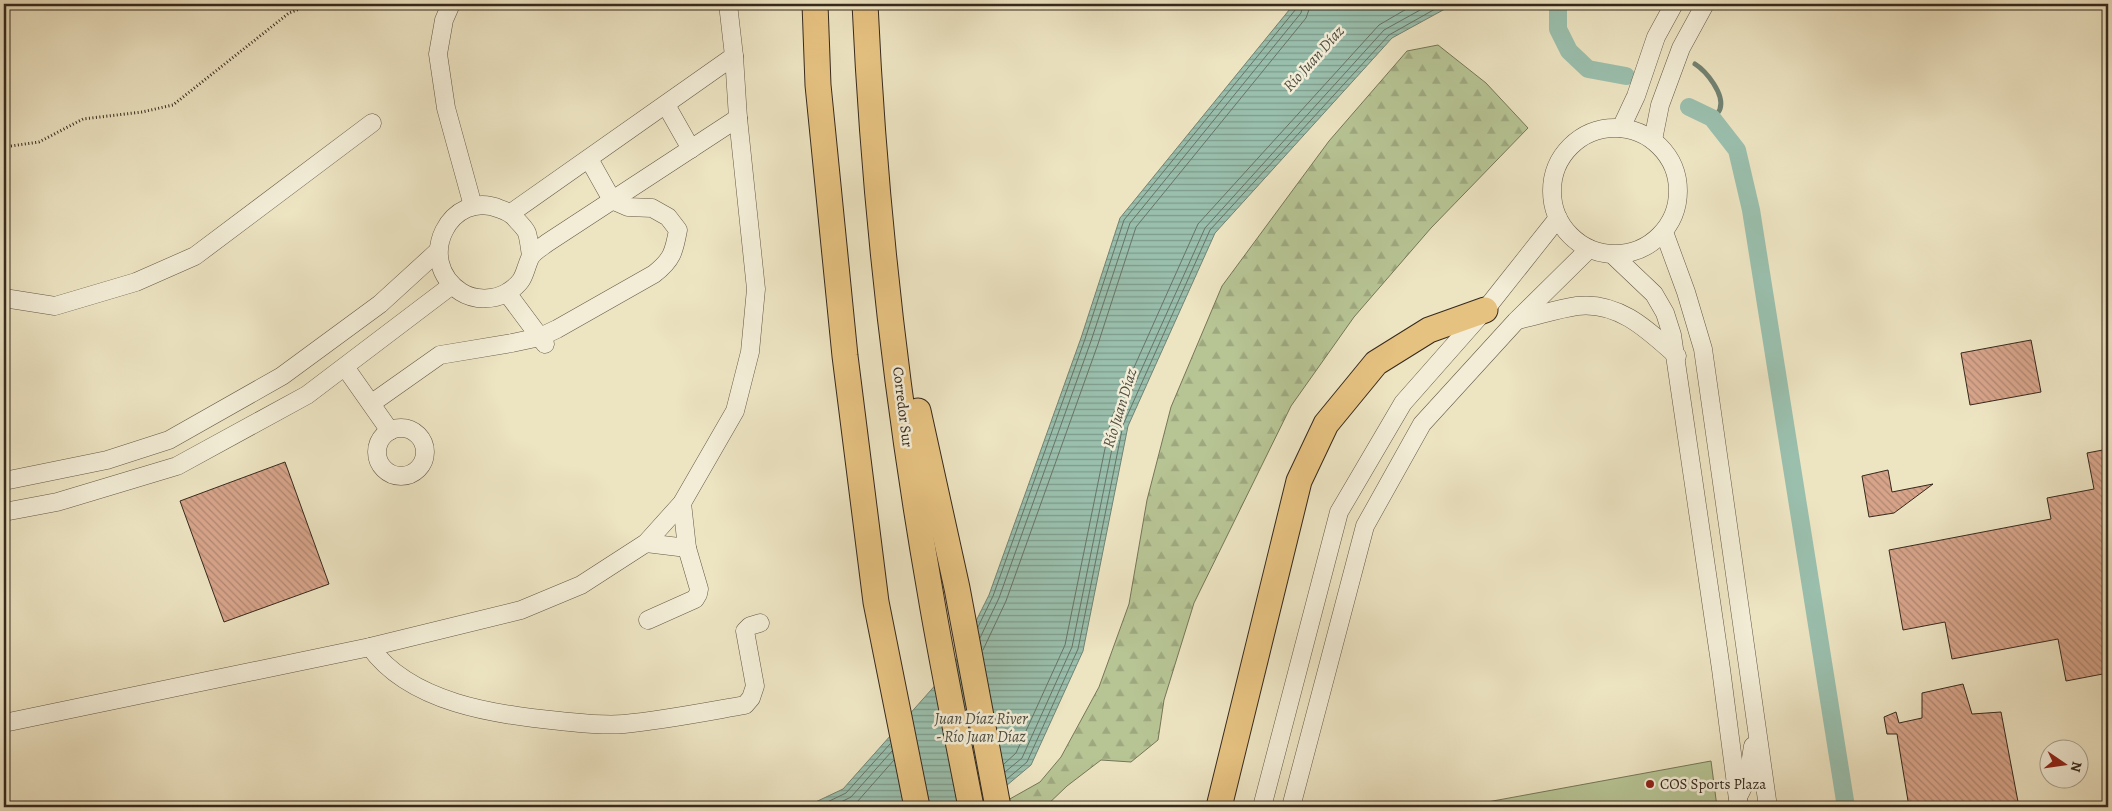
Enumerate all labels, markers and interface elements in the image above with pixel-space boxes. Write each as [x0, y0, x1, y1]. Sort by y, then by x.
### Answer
water label: Río Juan Díaz [1278, 20, 1350, 96]
water label: Río Juan Díaz [1097, 365, 1143, 451]
street label: Corredor Sur [888, 366, 918, 449]
water label: Juan Díaz River - Río Juan Díaz [933, 708, 1028, 748]
north arrow [2040, 738, 2090, 788]
text: N [2066, 760, 2087, 774]
place label: COS Sports Plaza [1660, 774, 1766, 794]
marker: COS Sports Plaza [1644, 778, 1656, 790]

